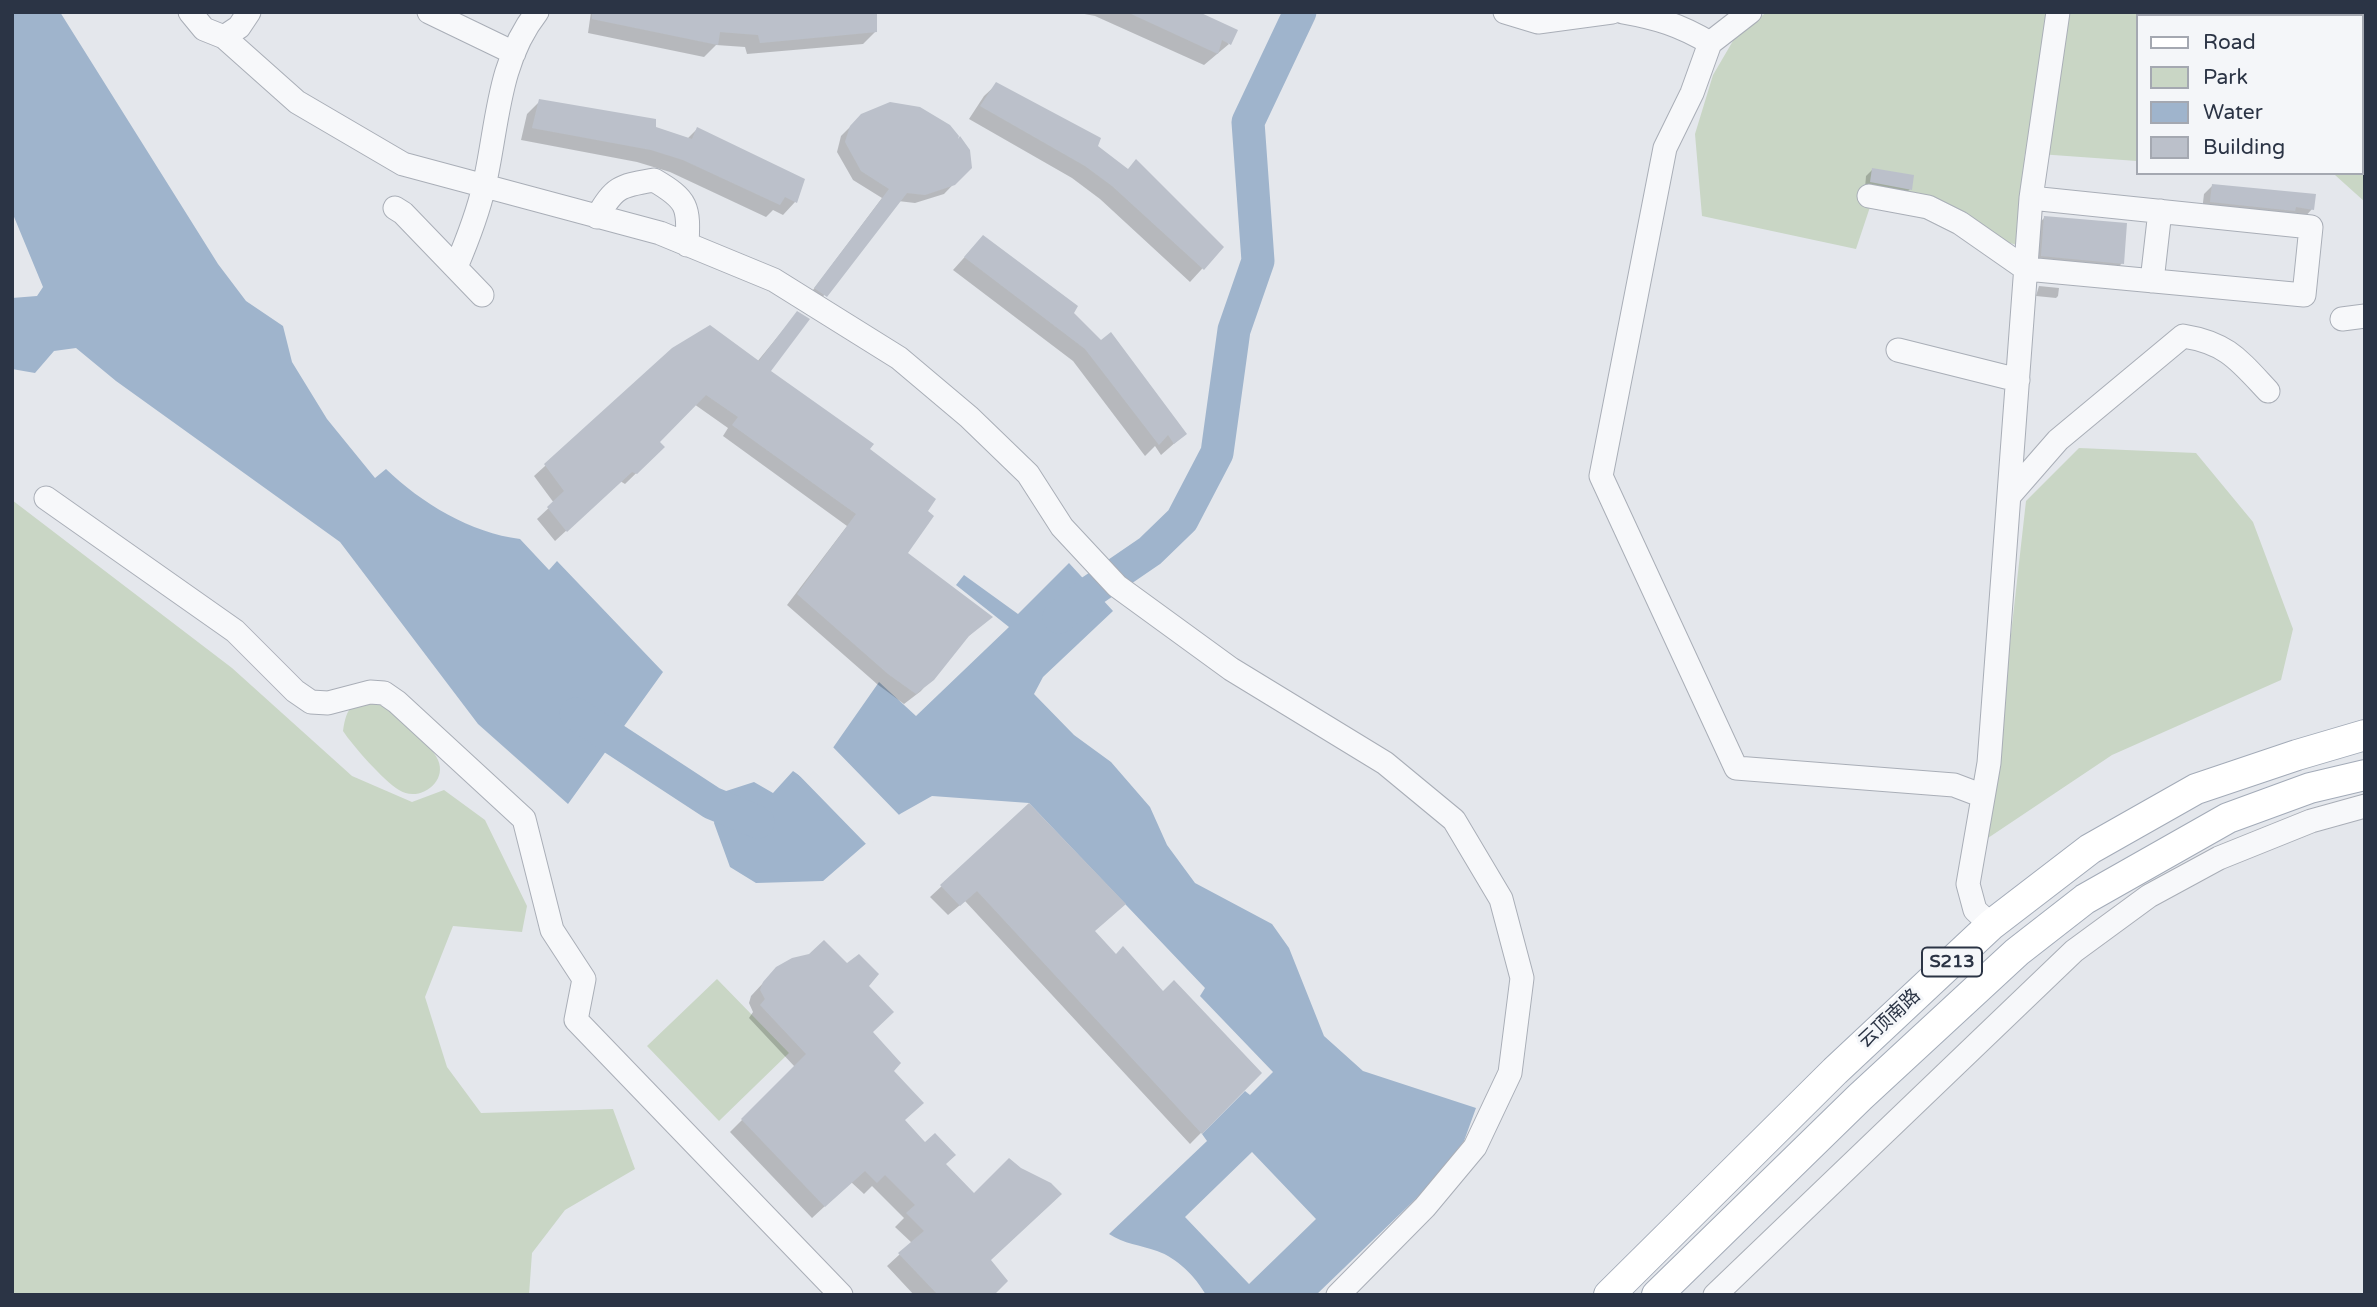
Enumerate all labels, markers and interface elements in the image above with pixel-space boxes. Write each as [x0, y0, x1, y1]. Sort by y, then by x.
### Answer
legend [2136, 14, 2363, 175]
text: Road [2203, 30, 2256, 55]
text: Park [2203, 65, 2248, 90]
text: Water [2203, 100, 2263, 125]
text: Building [2203, 135, 2285, 160]
road number: S213 [1922, 947, 1982, 976]
street label: 云顶南路 [1854, 985, 1926, 1053]

